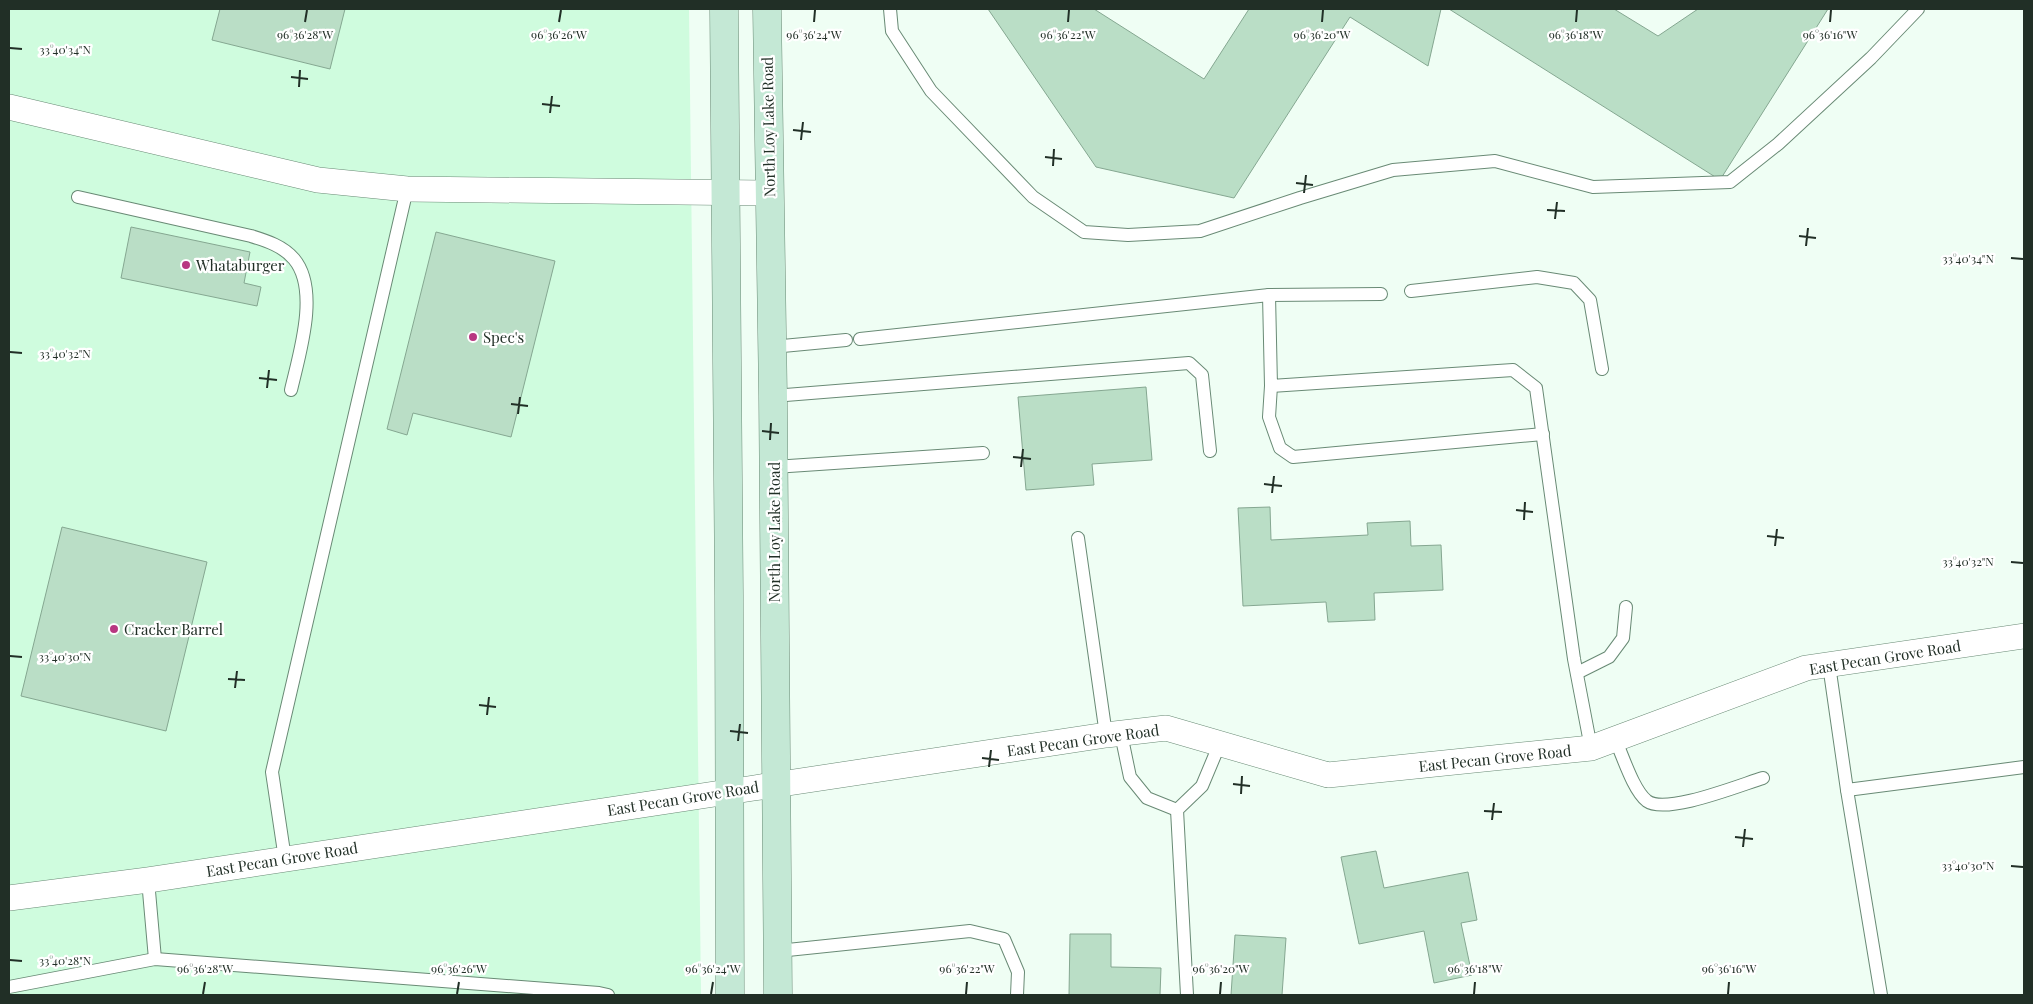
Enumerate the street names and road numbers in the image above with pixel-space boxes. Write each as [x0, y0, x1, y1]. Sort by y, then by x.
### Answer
street label: North Loy Lake Road [757, 56, 779, 197]
street label: North Loy Lake Road [764, 461, 784, 602]
street label: East Pecan Grove Road [1808, 635, 1963, 679]
street label: East Pecan Grove Road [1006, 719, 1161, 761]
street label: East Pecan Grove Road [1418, 740, 1573, 776]
street label: East Pecan Grove Road [606, 776, 761, 820]
street label: East Pecan Grove Road [205, 837, 360, 881]

